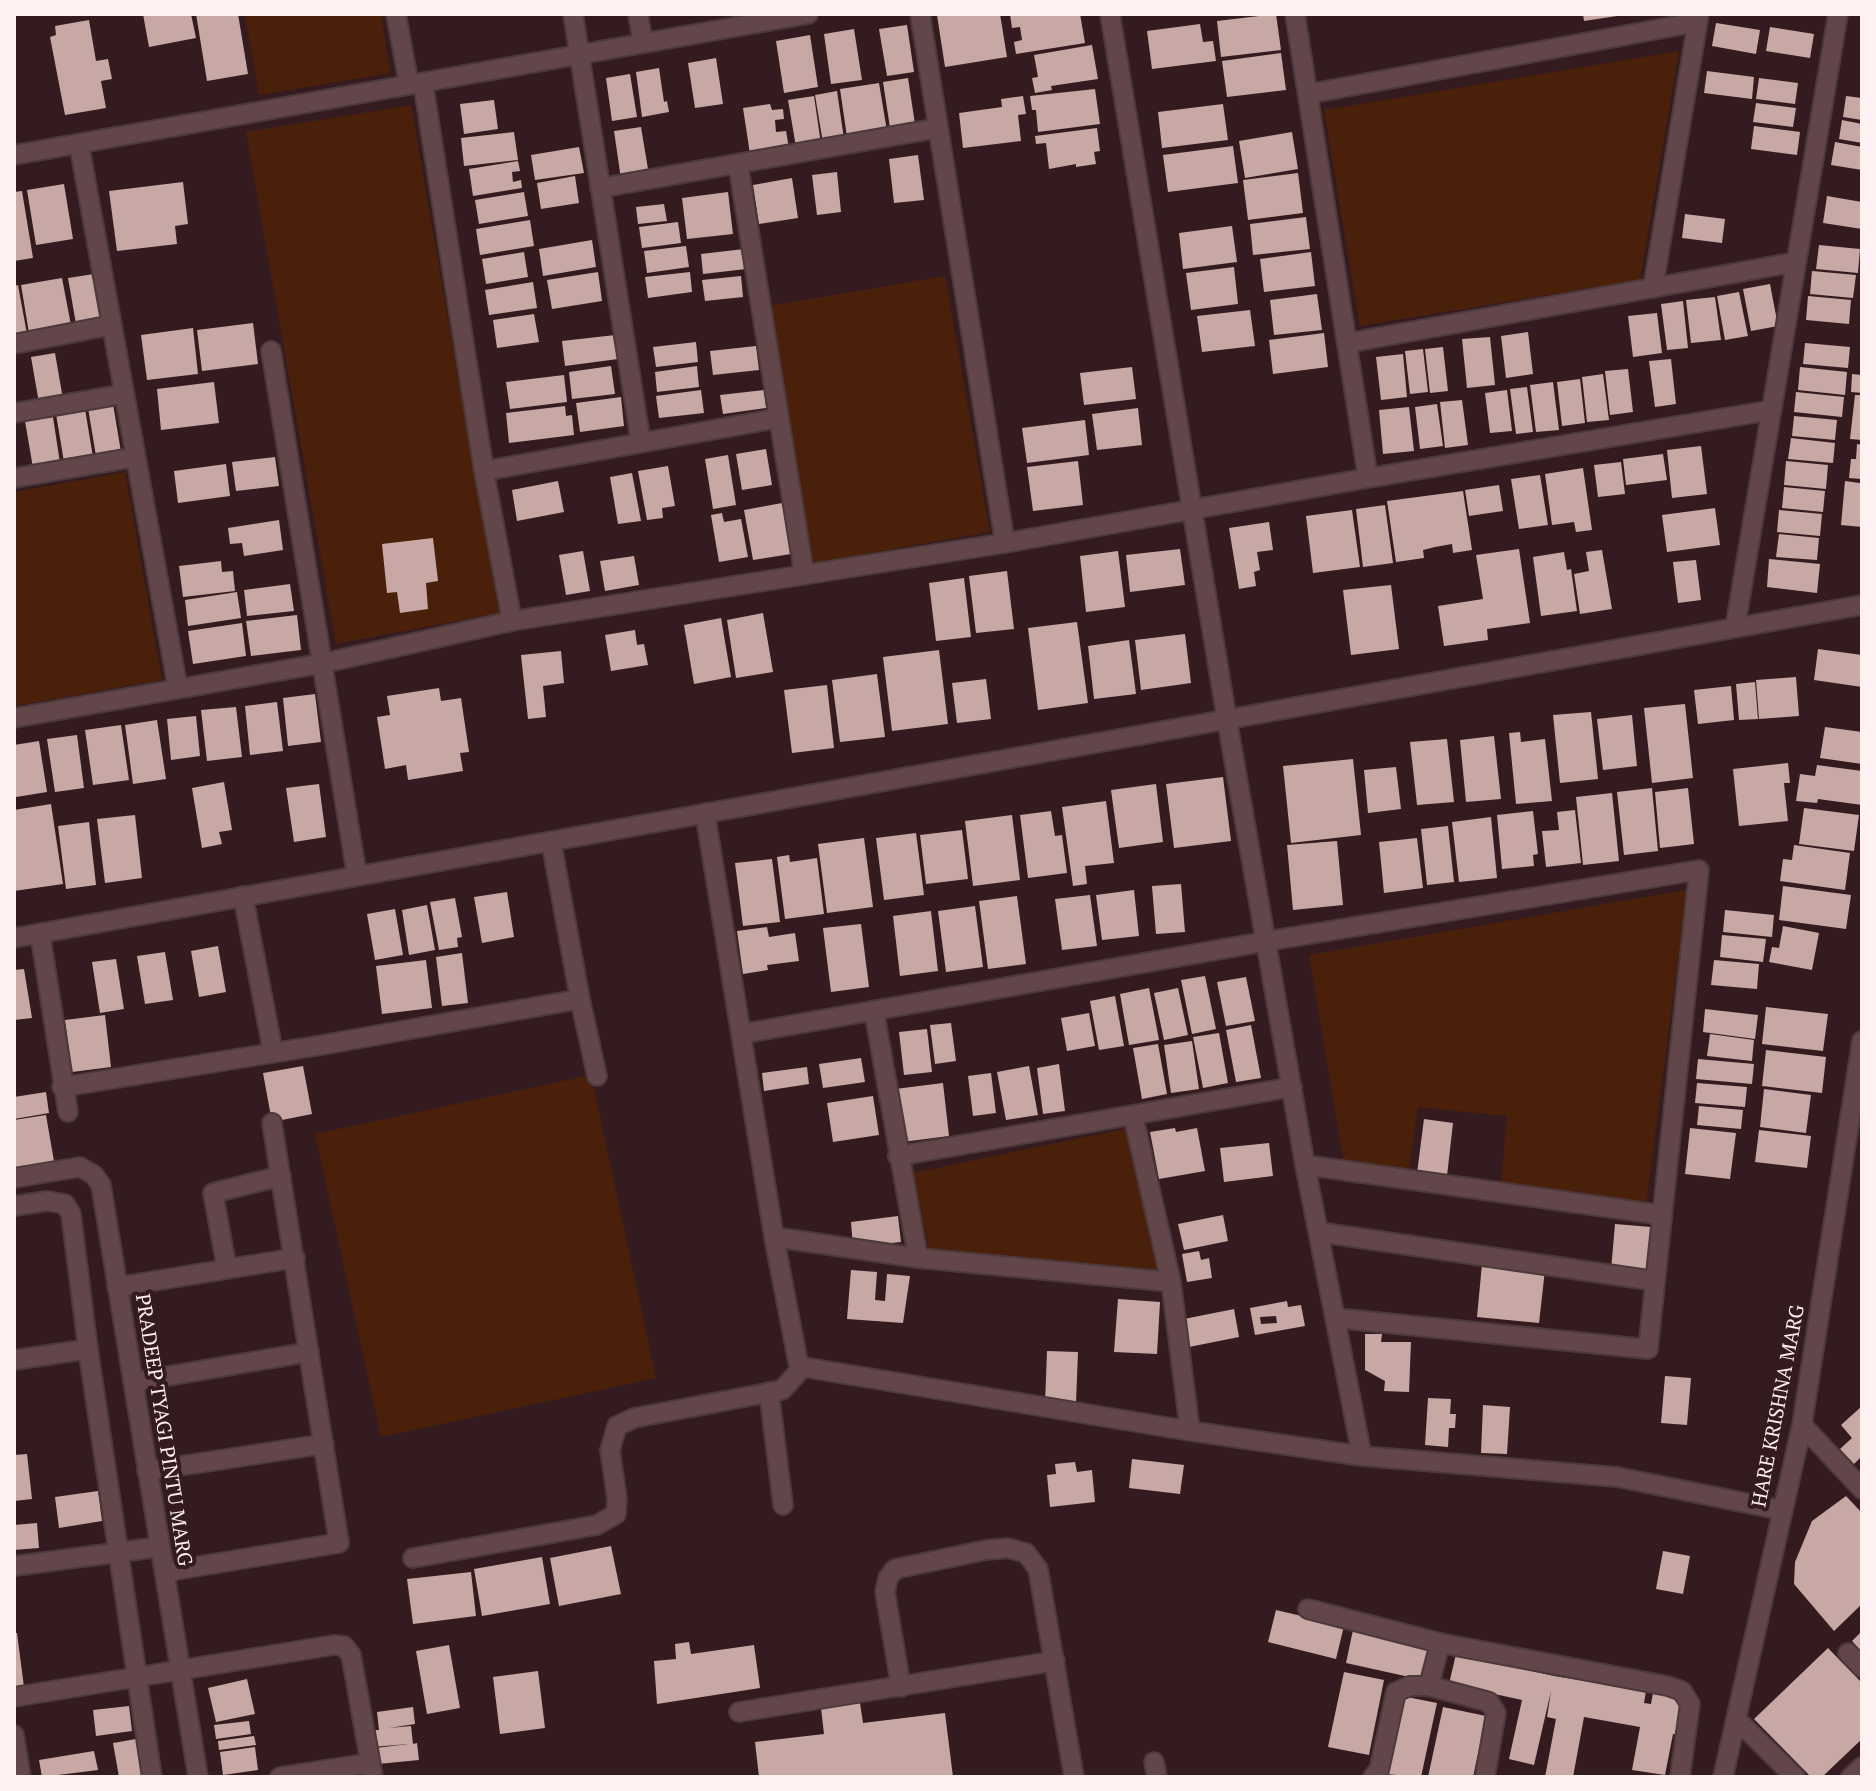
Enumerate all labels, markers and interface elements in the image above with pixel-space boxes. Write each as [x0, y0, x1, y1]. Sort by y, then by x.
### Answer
street label: PRADEEP TYAGI PINTU MARG [130, 1292, 196, 1568]
street label: HARE KRISHNA MARG [1748, 1303, 1810, 1509]

